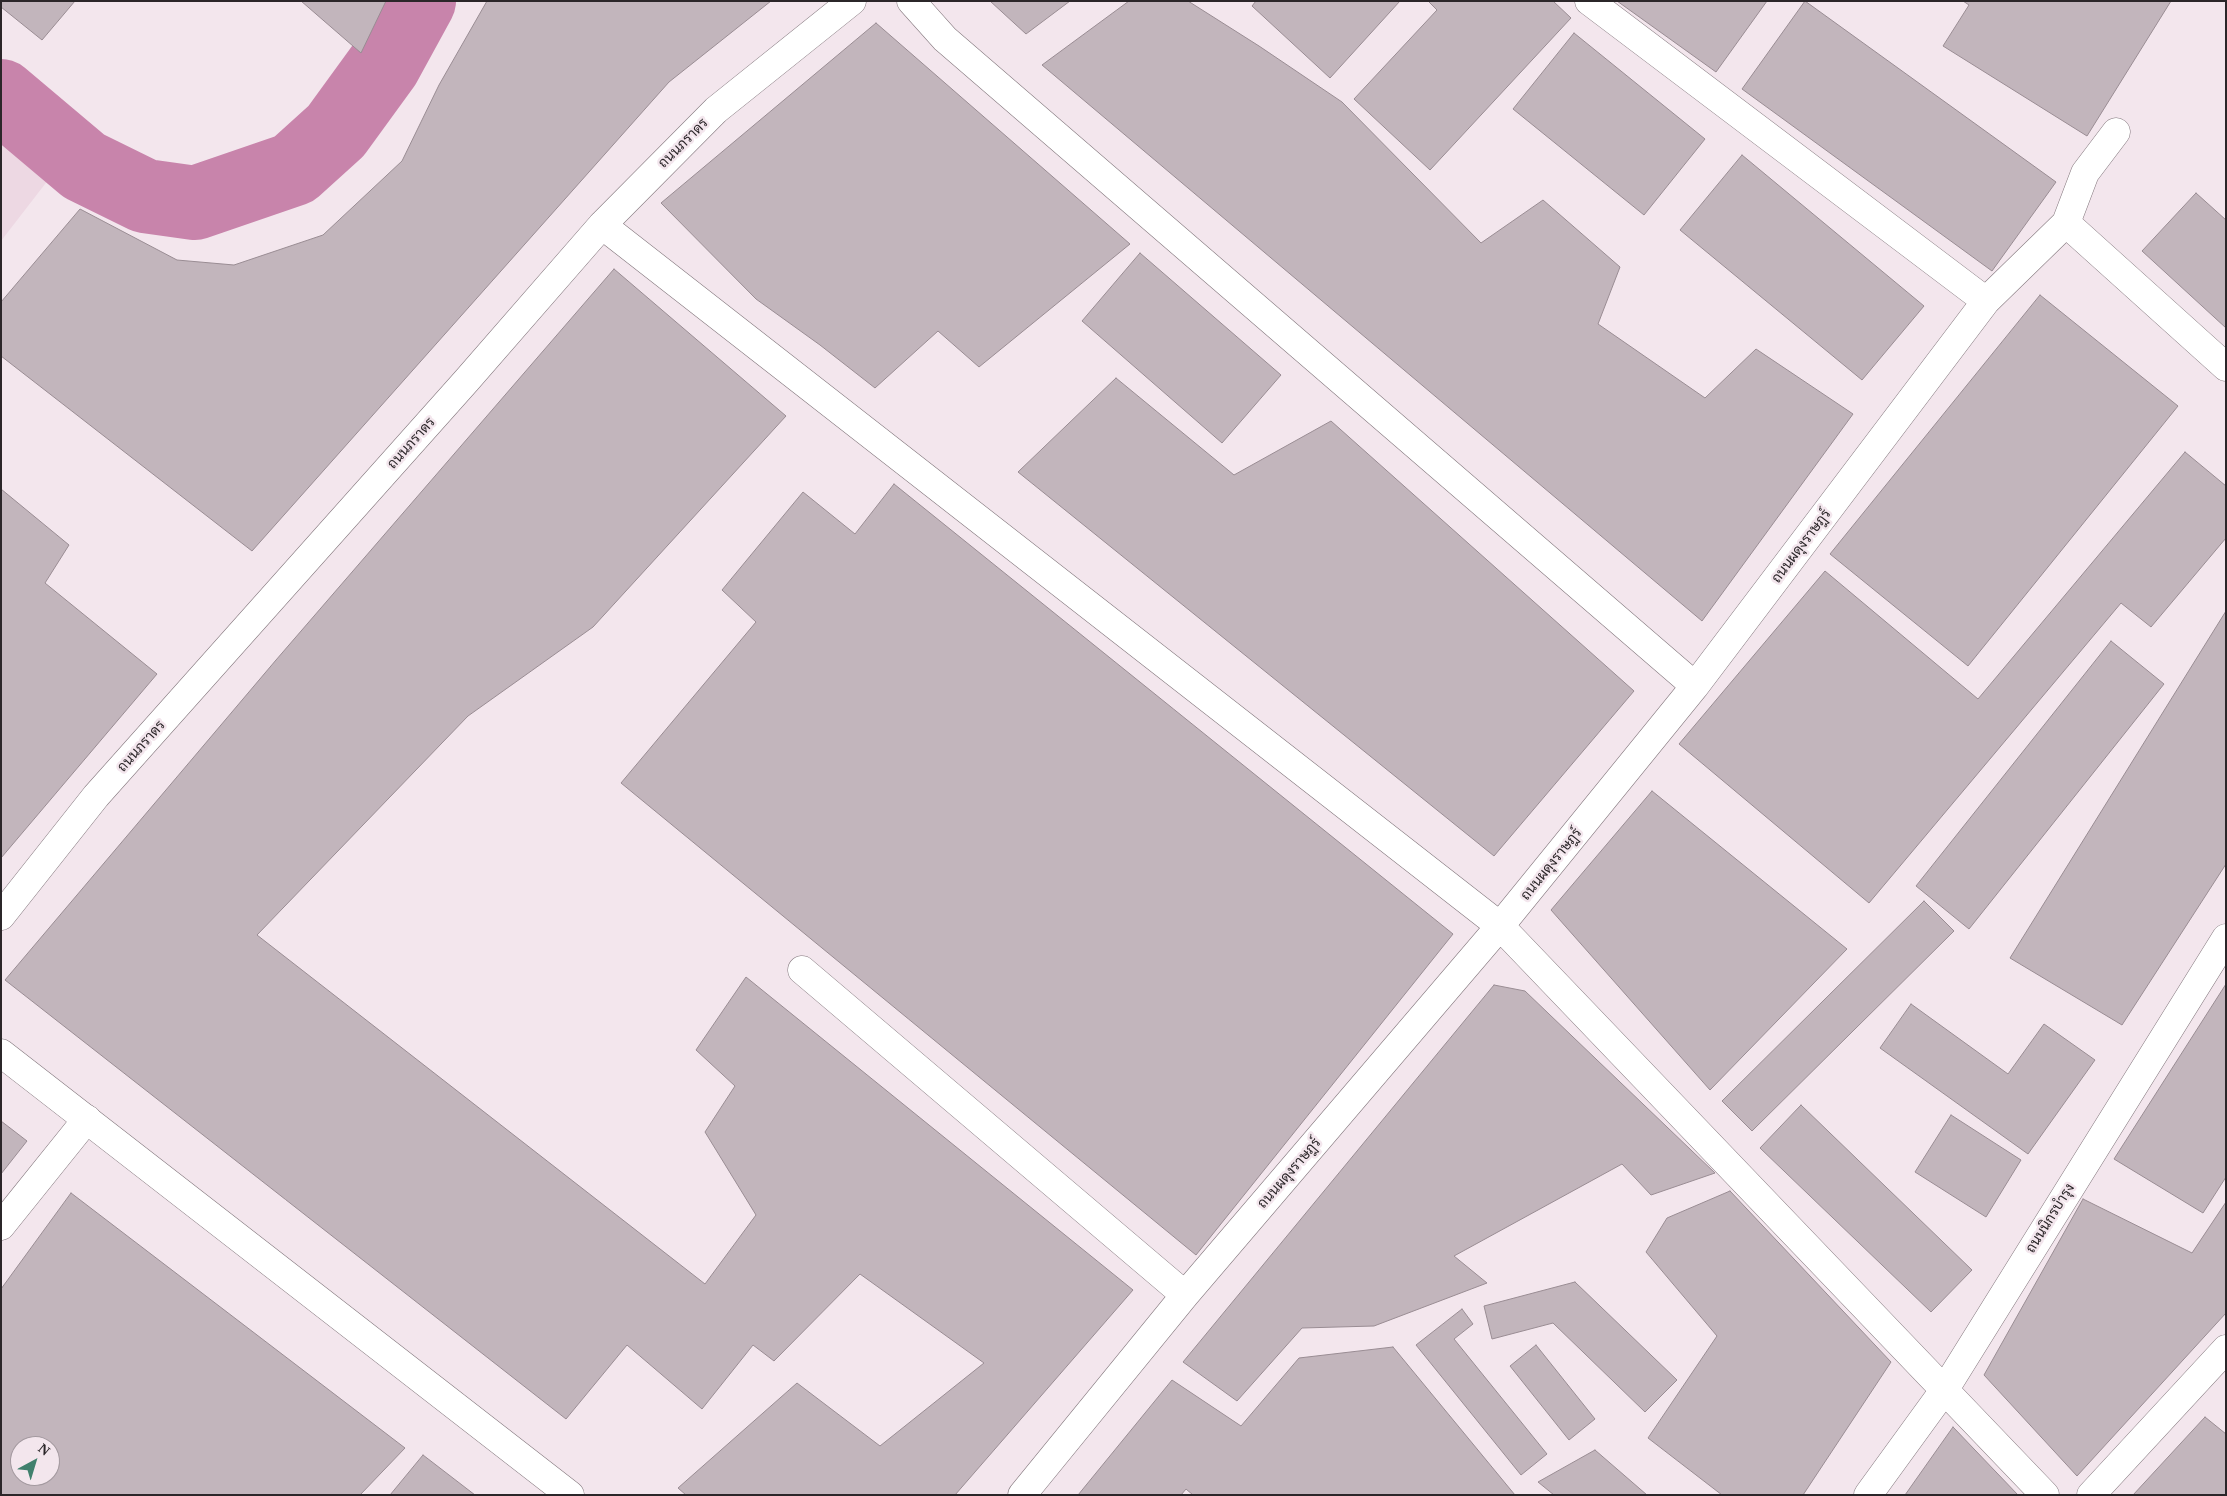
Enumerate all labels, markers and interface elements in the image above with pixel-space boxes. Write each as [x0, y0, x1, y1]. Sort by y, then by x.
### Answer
street label: ถนนภราดร [655, 115, 711, 171]
street label: ถนนภราดร [384, 414, 438, 472]
street label: ถนนผดุงราษฎร์ [1768, 506, 1834, 586]
street label: ถนนภราดร [114, 717, 168, 775]
street label: ถนนผดุงราษฎร์ [1517, 825, 1585, 903]
street label: ถนนผดุงราษฎร์ [1254, 1134, 1324, 1212]
street label: ถนนนิกรบำรุง [2022, 1180, 2078, 1256]
north arrow [10, 1436, 60, 1486]
text: N [35, 1441, 53, 1459]

